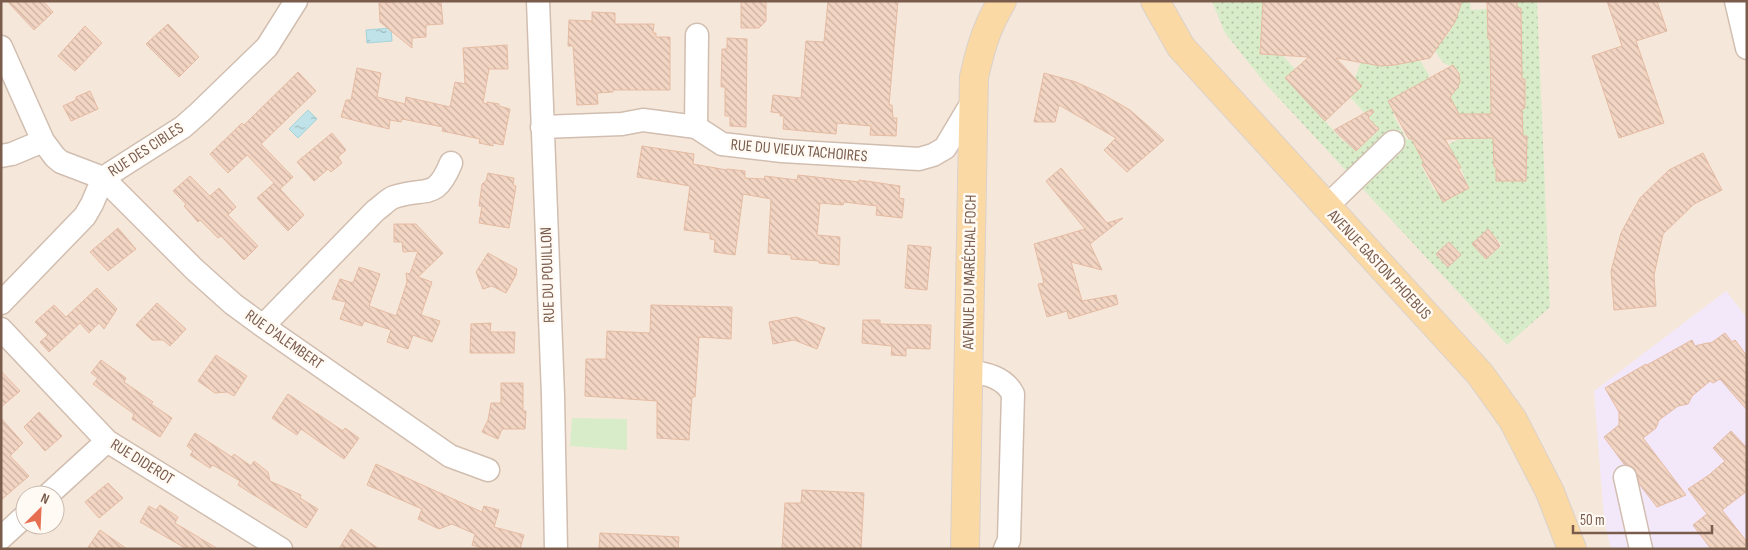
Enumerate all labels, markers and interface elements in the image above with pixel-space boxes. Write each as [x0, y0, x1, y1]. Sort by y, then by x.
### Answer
street label: RUE DES CIBLES [105, 119, 187, 181]
street label: RUE DU VIEUX TACHOIRES [730, 136, 868, 166]
street label: AVENUE DU MARÉCHAL FOCH [959, 194, 981, 351]
street label: AVENUE GASTON PHOEBUS [1323, 205, 1435, 324]
street label: RUE DU POUILLON [537, 227, 559, 323]
street label: RUE D'ALEMBERT [241, 306, 327, 374]
street label: RUE DIDEROT [107, 435, 178, 489]
north arrow [15, 485, 65, 535]
text: N [38, 489, 52, 508]
scale bar [1573, 502, 1712, 534]
text: 50 m [1580, 511, 1605, 530]

